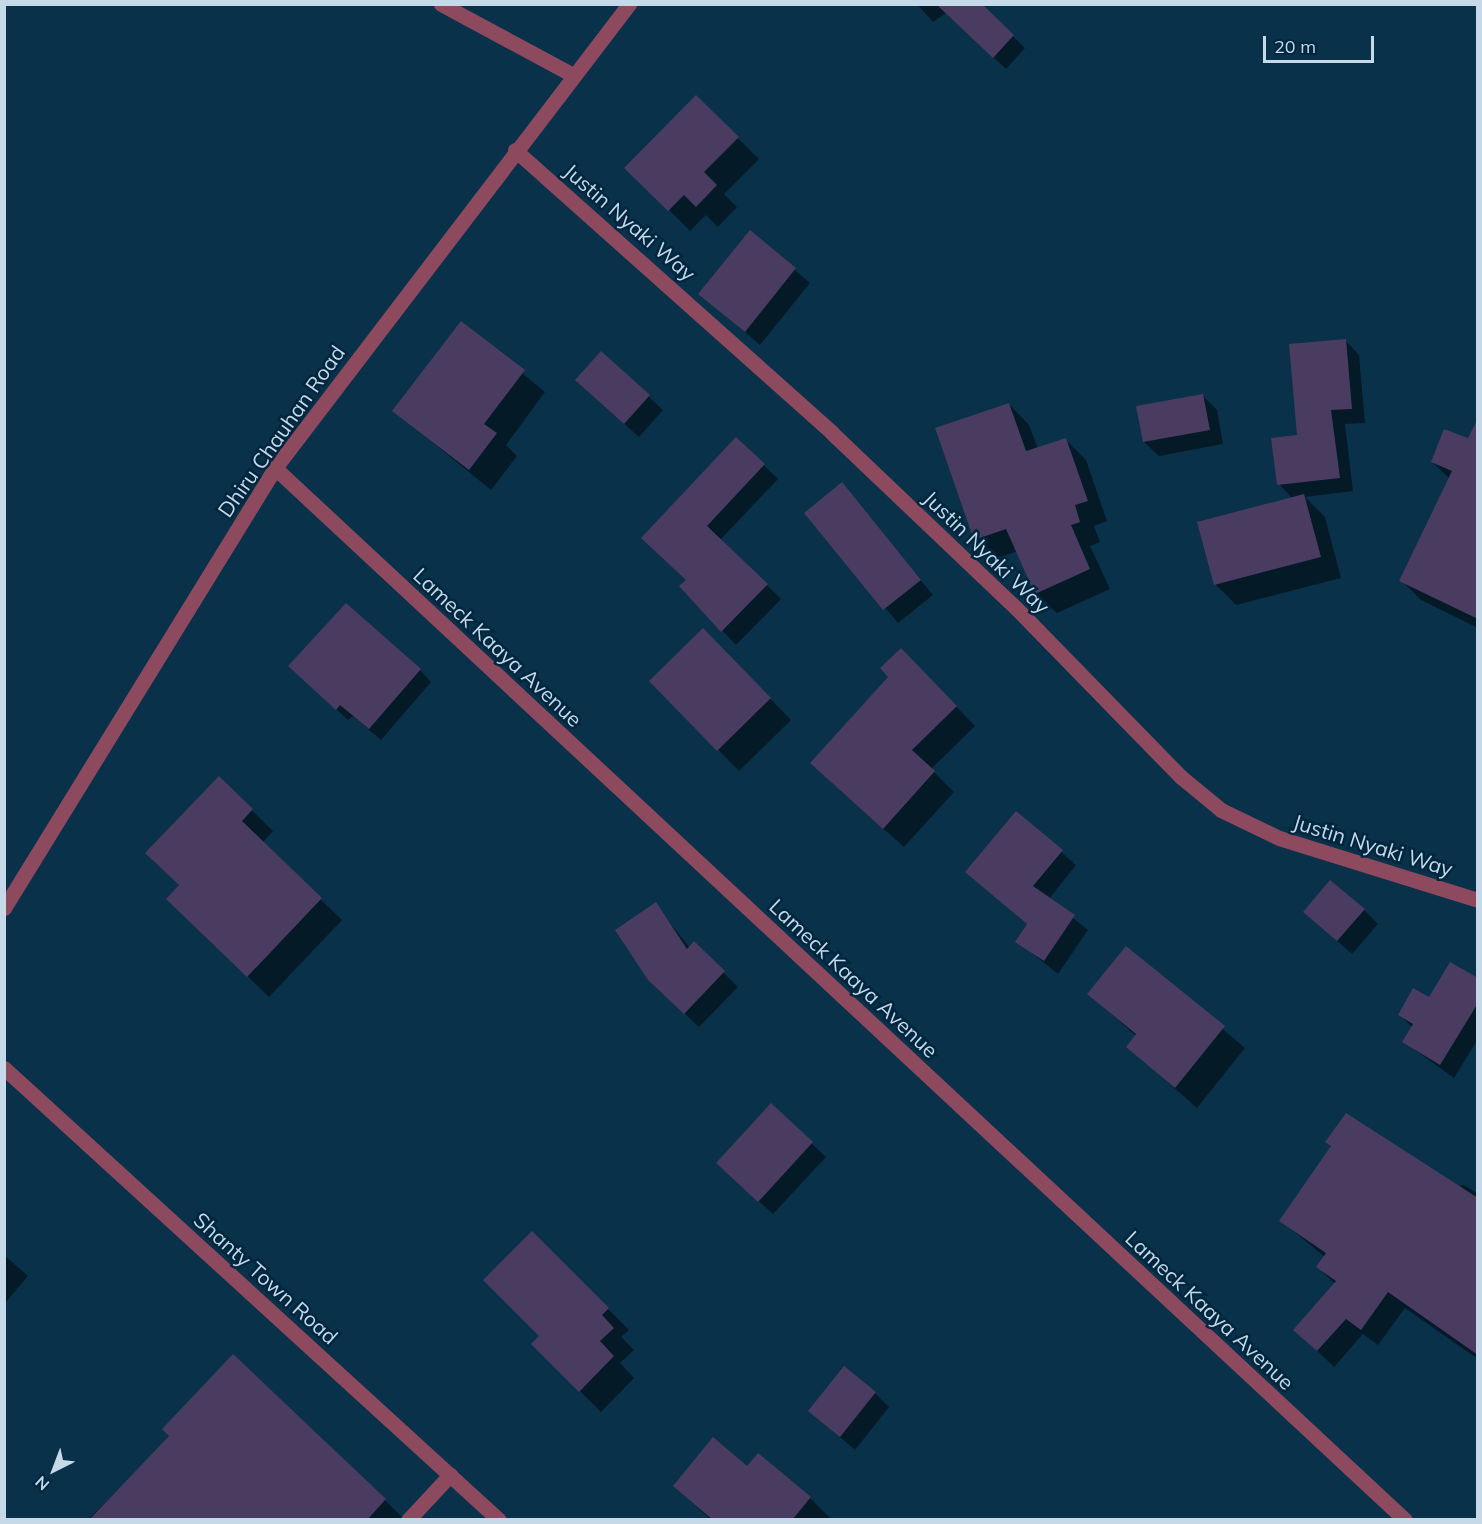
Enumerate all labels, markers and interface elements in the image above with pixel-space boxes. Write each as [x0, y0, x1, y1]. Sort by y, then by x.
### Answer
scale bar [1266, 24, 1377, 62]
text: 20 m [1274, 35, 1316, 58]
street label: Justin Nyaki Way [559, 158, 701, 286]
street label: Dhiru Chauhan Road [212, 340, 350, 522]
street label: Justin Nyaki Way [919, 485, 1055, 619]
street label: Lameck Kaaya Avenue [409, 562, 587, 732]
street label: Justin Nyaki Way [1290, 809, 1456, 881]
street label: Lameck Kaaya Avenue [765, 893, 943, 1063]
street label: Shanty Town Road [189, 1207, 343, 1349]
street label: Lameck Kaaya Avenue [1121, 1225, 1299, 1395]
north arrow [24, 1440, 84, 1500]
text: N [31, 1472, 53, 1495]

